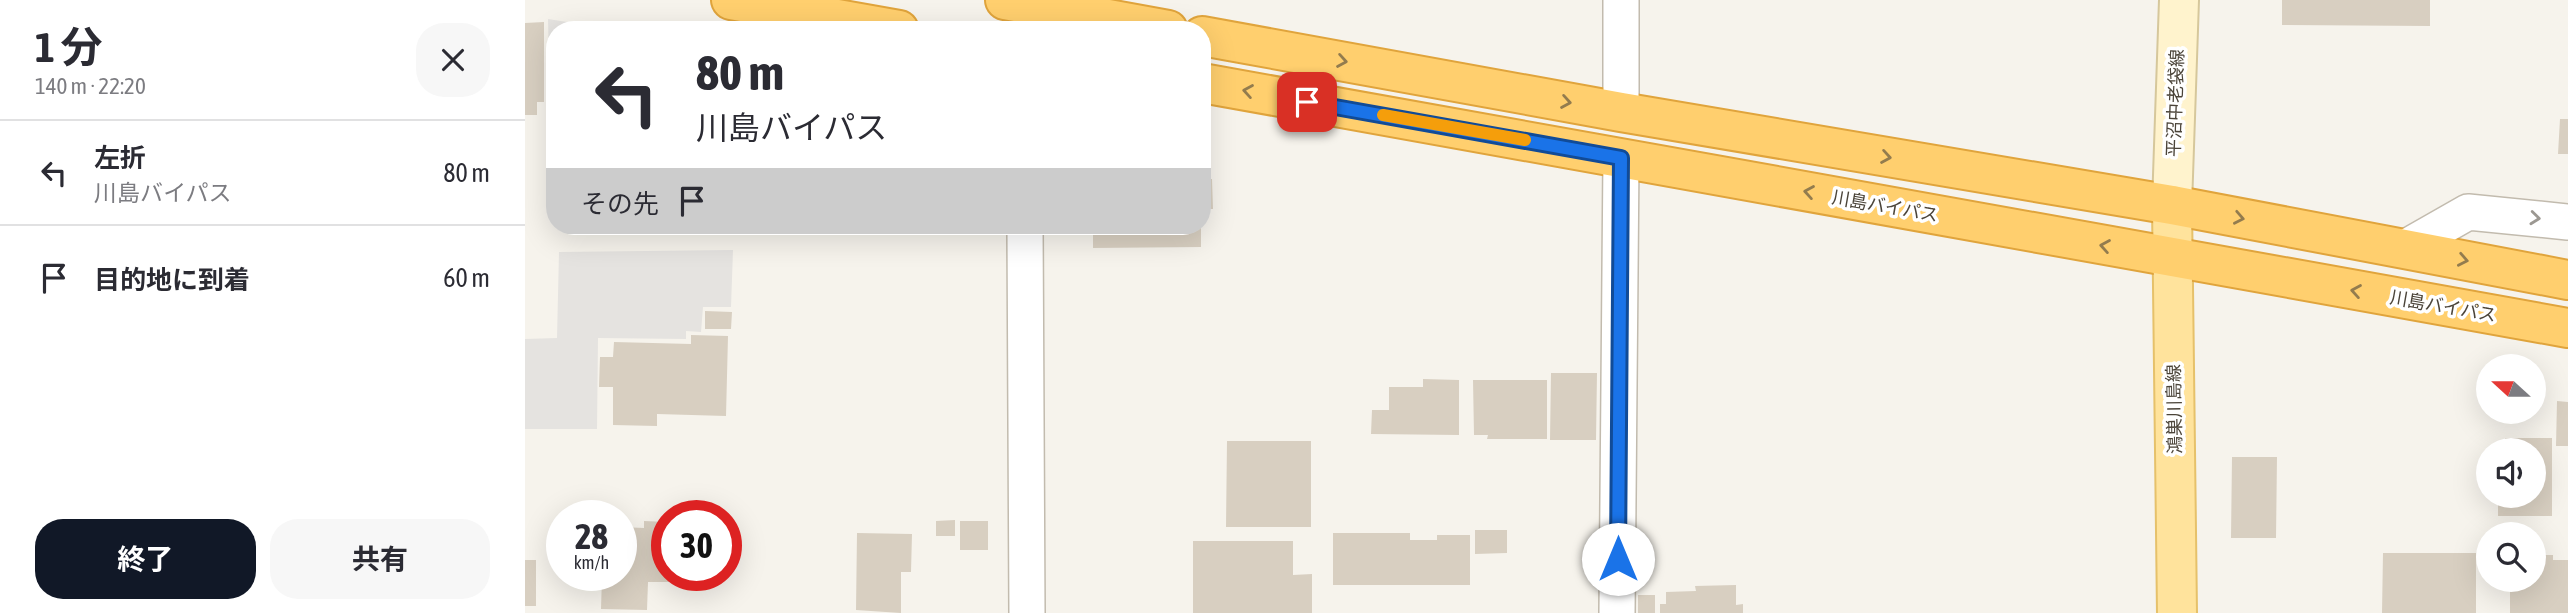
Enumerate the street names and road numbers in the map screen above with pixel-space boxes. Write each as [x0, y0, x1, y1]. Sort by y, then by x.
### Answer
street label: 平沼中老袋線 [2163, 49, 2187, 157]
street label: 川島バイパス [1830, 186, 1940, 226]
street label: 川島バイパス [2388, 286, 2498, 326]
street label: 鴻巣川島線 [2163, 364, 2185, 454]

